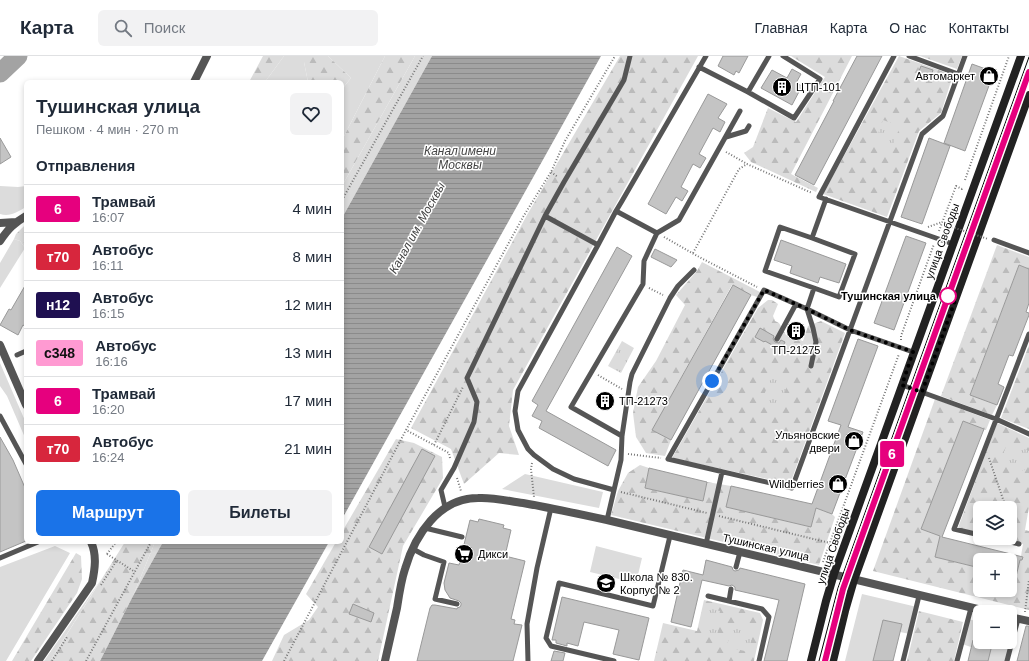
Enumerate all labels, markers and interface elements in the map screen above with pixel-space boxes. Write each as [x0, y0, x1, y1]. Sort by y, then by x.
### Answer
search box [98, 10, 378, 46]
text: Карта [20, 17, 74, 38]
icon: search [112, 17, 134, 39]
text: Поиск [144, 19, 185, 36]
text: Главная [754, 20, 808, 36]
text: Карта [830, 20, 867, 36]
text: О нас [889, 20, 927, 36]
text: Контакты [949, 20, 1009, 36]
shop icon: Автомаркет [978, 65, 1000, 87]
place label: Автомаркет [916, 70, 975, 82]
building icon: ЦТП-101 [771, 76, 793, 98]
place label: ЦТП-101 [796, 81, 841, 93]
button: heart [290, 93, 332, 135]
text: Тушинская улица [36, 96, 200, 117]
text: Пешком · 4 мин · 270 m [36, 122, 178, 137]
water label: Канал имени Москвы [424, 144, 496, 172]
text: Отправления [36, 157, 135, 174]
water label: Канал им. Москвы [386, 180, 448, 276]
text: Трамвай [92, 193, 156, 210]
text: 4 мин [293, 200, 332, 217]
text: 6 [54, 201, 62, 217]
street label: улица Свободы [923, 201, 961, 280]
text: 16:07 [92, 210, 125, 225]
text: Автобус [92, 241, 154, 258]
text: 8 мин [293, 248, 332, 265]
text: т70 [47, 249, 69, 265]
text: 16:11 [92, 258, 124, 273]
marker: Тушинская улица [939, 287, 957, 305]
text: Автобус [92, 289, 154, 306]
place label: Тушинская улица [841, 290, 937, 302]
text: 12 мин [284, 296, 332, 313]
text: н12 [46, 297, 70, 313]
text: 16:15 [92, 306, 125, 321]
building icon: ТП-21275 [785, 320, 807, 342]
text: Автобус [95, 337, 157, 354]
text: 13 мин [284, 344, 332, 361]
place label: ТП-21275 [772, 344, 820, 356]
text: с348 [44, 345, 75, 361]
text: 16:16 [95, 354, 128, 369]
your location [702, 371, 722, 391]
text: Трамвай [92, 385, 156, 402]
building icon: ТП-21273 [594, 390, 616, 412]
text: 17 мин [284, 392, 332, 409]
text: 6 [54, 393, 62, 409]
place label: ТП-21273 [619, 395, 668, 407]
text: 16:20 [92, 402, 125, 417]
place label: Ульяновские двери [775, 429, 840, 454]
shop icon: Ульяновские двери [843, 430, 865, 452]
text: Автобус [92, 433, 154, 450]
text: 21 мин [284, 440, 332, 457]
text: т70 [47, 441, 69, 457]
line badge: 6 [879, 441, 905, 467]
text: 6 [888, 446, 896, 462]
text: 16:24 [92, 450, 125, 465]
shop icon: Wildberries [827, 473, 849, 495]
place label: Wildberries [769, 478, 824, 490]
button: Маршрут [36, 490, 180, 536]
button: Билеты [188, 490, 332, 536]
map controls [973, 501, 1017, 649]
button: layers [973, 501, 1017, 545]
street label: улица Свободы [814, 506, 852, 586]
street label: Тушинская улица [721, 531, 811, 563]
supermarket icon: Дикси [453, 543, 475, 565]
place label: Дикси [478, 548, 508, 560]
button: + [973, 553, 1017, 597]
place label: Школа № 830. Корпус № 2 [620, 571, 693, 596]
school or university icon: Школа № 830. Корпус № 2 [595, 572, 617, 594]
button: − [973, 605, 1017, 649]

